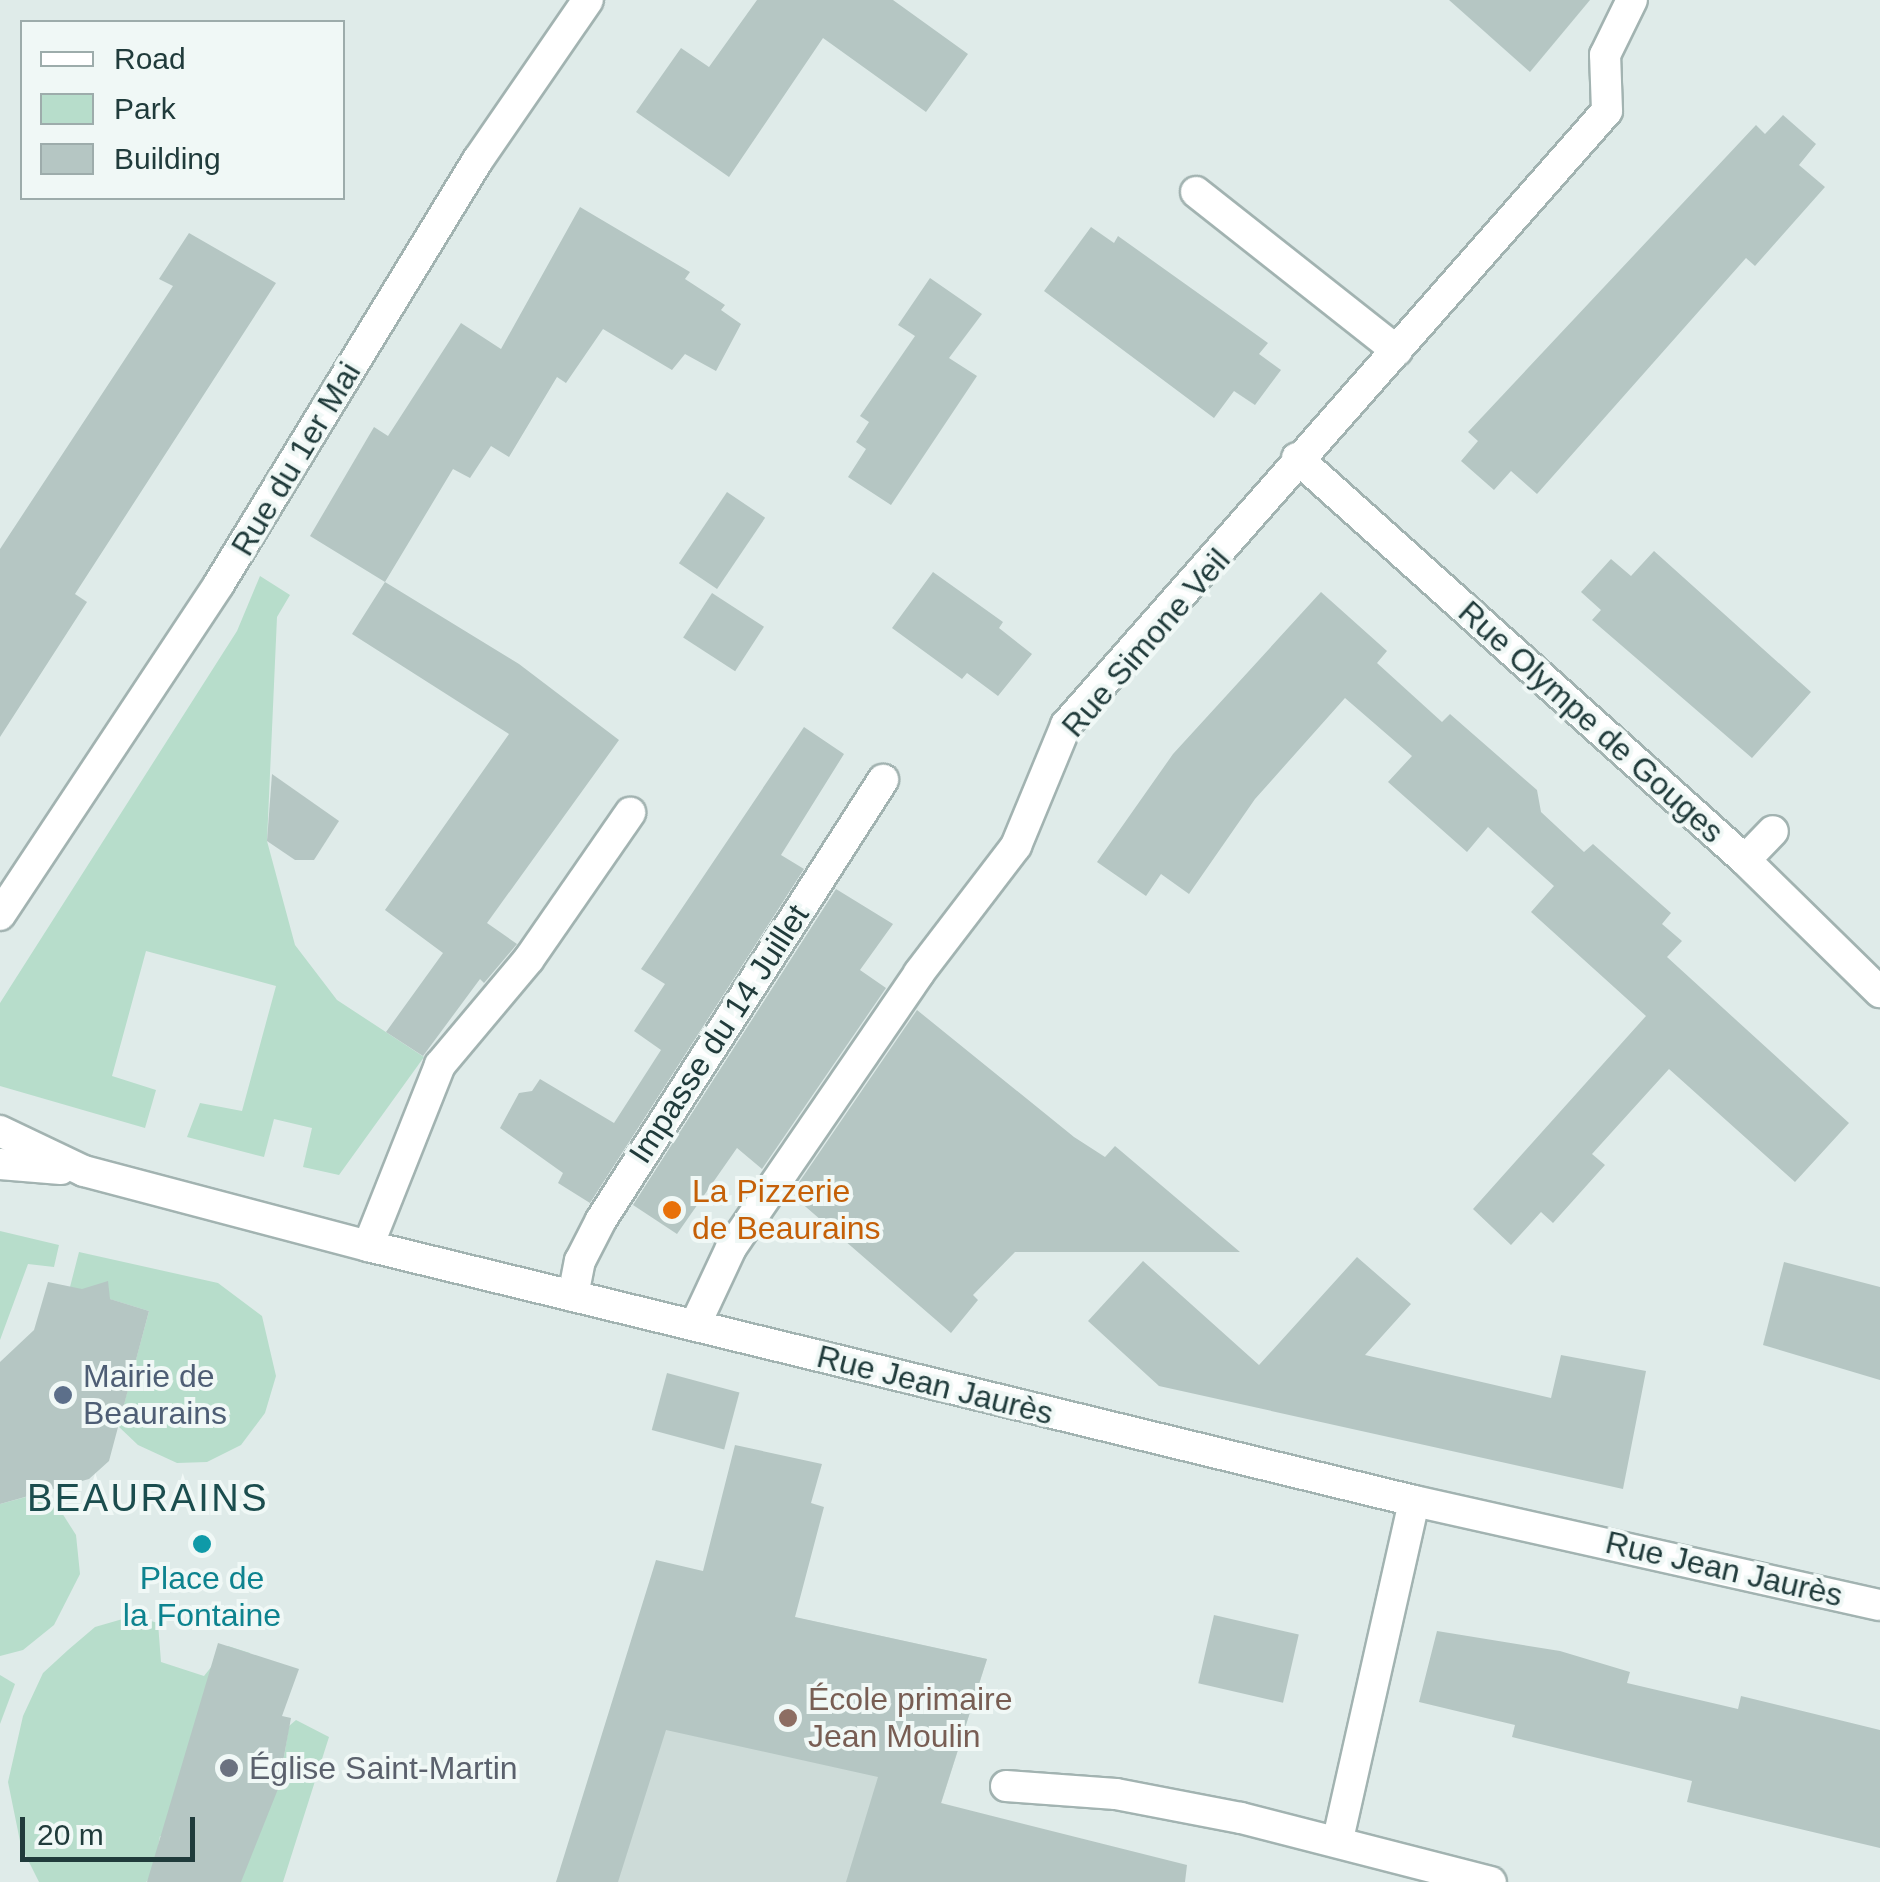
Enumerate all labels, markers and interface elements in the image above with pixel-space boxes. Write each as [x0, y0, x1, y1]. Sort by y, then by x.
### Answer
legend [20, 20, 345, 200]
text: Road [114, 42, 186, 75]
text: Park [114, 92, 176, 125]
text: Building [114, 142, 221, 175]
street label: Rue du 1er Mai [223, 355, 369, 563]
street label: Rue Simone Veil [1054, 541, 1238, 745]
street label: Rue Olympe de Gouges [1451, 593, 1731, 851]
street label: Impasse du 14 Juillet [621, 897, 817, 1171]
place label: La Pizzerie de Beaurains [692, 1173, 881, 1248]
marker: La Pizzerie de Beaurains [661, 1199, 683, 1221]
street label: Rue Jean Jaurès [813, 1337, 1057, 1433]
place label: Mairie de Beaurains [83, 1358, 227, 1433]
marker: Mairie de Beaurains [52, 1384, 74, 1406]
district label: BEAURAINS [27, 1476, 269, 1522]
street label: Rue Jean Jaurès [1602, 1523, 1846, 1615]
marker: Place de la Fontaine [191, 1533, 213, 1555]
place label: Place de la Fontaine [123, 1560, 281, 1635]
place label: École primaire Jean Moulin [808, 1681, 1013, 1756]
marker: École primaire Jean Moulin [777, 1707, 799, 1729]
place label: Église Saint-Martin [249, 1749, 518, 1787]
marker: Église Saint-Martin [218, 1757, 240, 1779]
scale bar [25, 1797, 200, 1859]
text: 20 m [37, 1818, 104, 1851]

